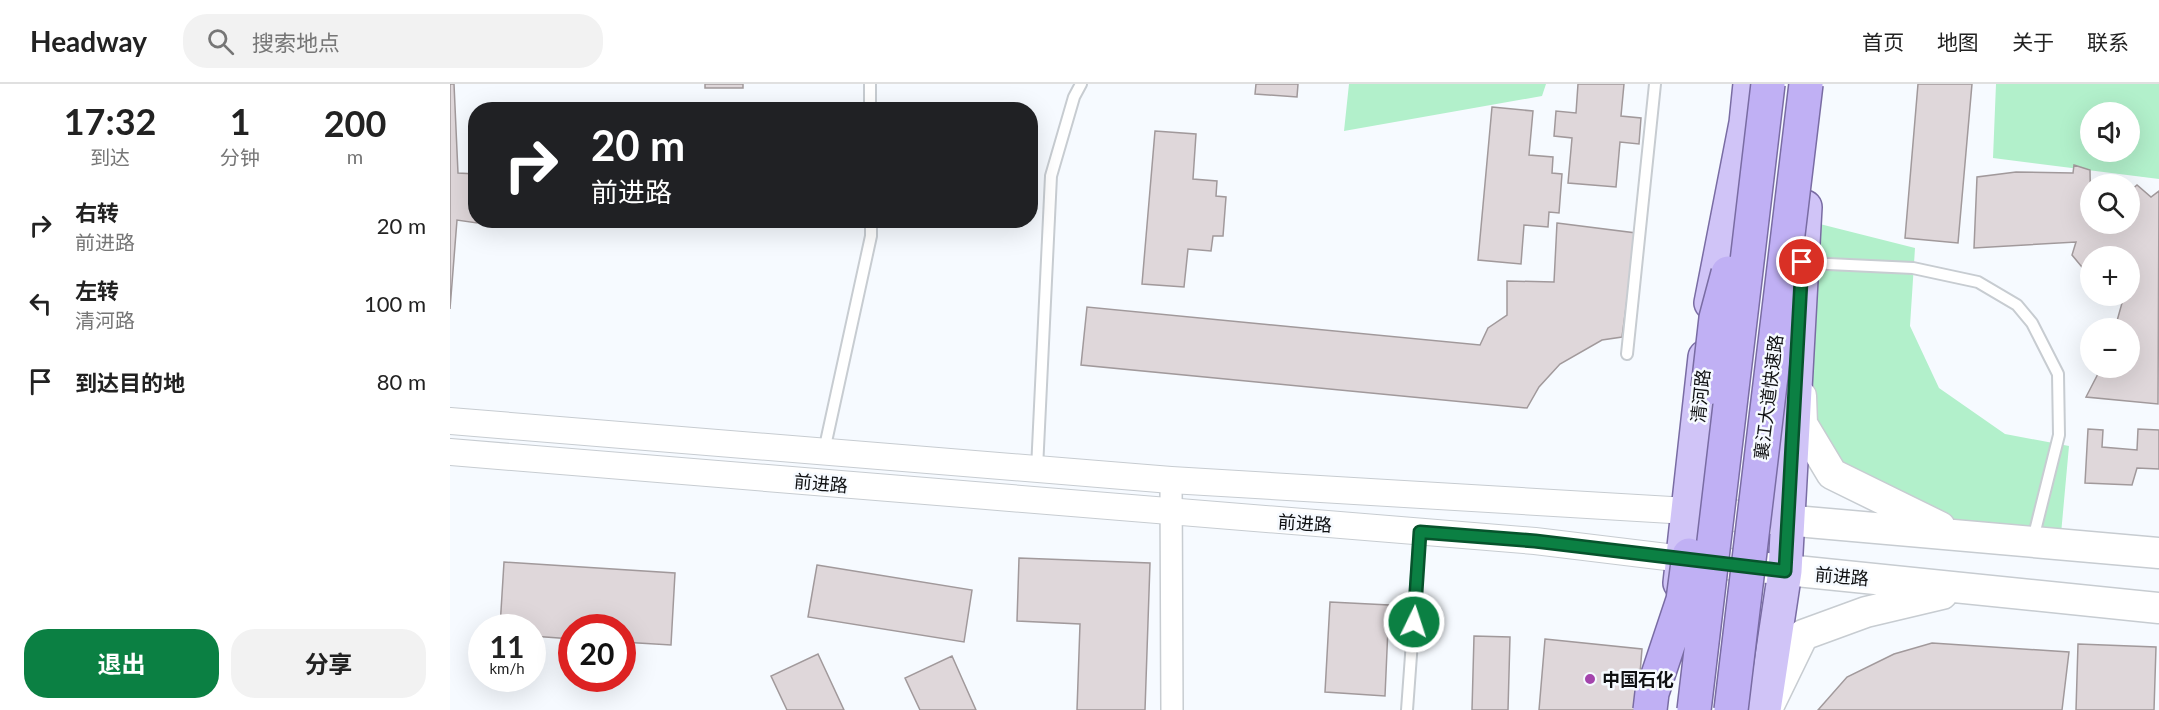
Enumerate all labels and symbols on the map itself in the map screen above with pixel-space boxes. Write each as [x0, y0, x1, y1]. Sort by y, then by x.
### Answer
pin [1776, 236, 1827, 287]
street label: 襄江大道快速路 [1749, 333, 1787, 461]
street label: 清河路 [1686, 368, 1714, 424]
street label: 前进路 [793, 470, 849, 496]
street label: 前进路 [1277, 510, 1333, 536]
street label: 前进路 [1814, 563, 1870, 589]
position arrow [1382, 590, 1446, 654]
speed limit sign: 20 [558, 614, 636, 692]
place label: 中国石化 [1602, 668, 1674, 690]
marker: 中国石化 [1583, 672, 1597, 686]

